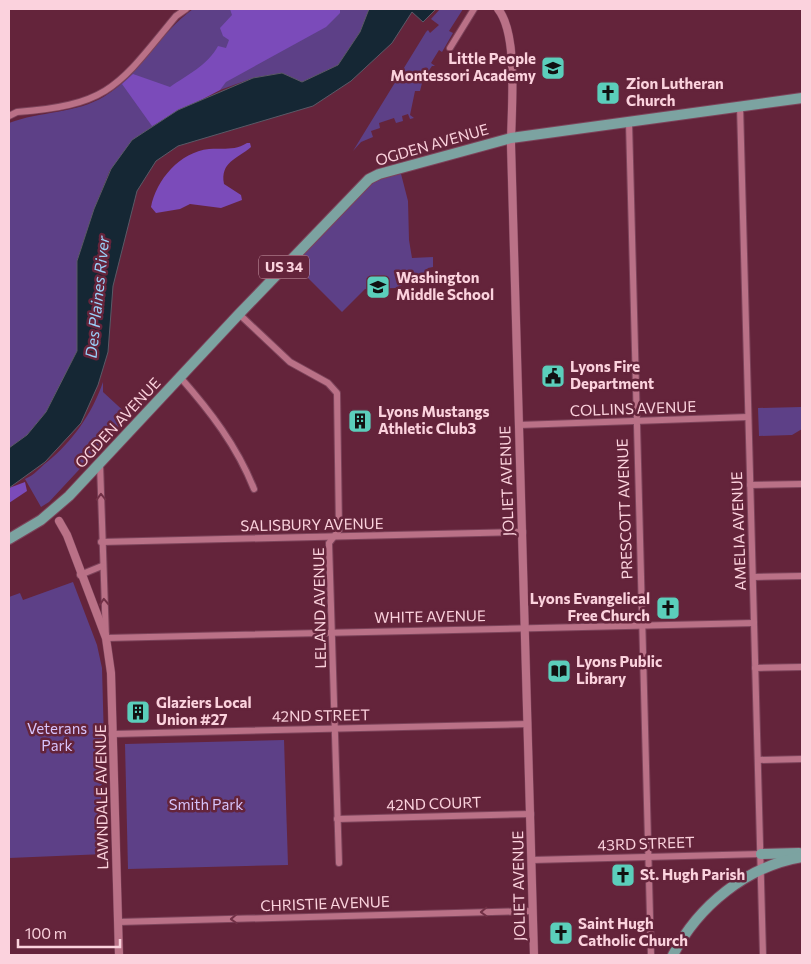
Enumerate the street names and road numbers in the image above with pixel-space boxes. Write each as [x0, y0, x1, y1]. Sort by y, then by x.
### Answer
street label: OGDEN AVENUE [373, 119, 491, 169]
road number: US 34 [259, 256, 309, 278]
street label: OGDEN AVENUE [71, 373, 164, 471]
street label: COLLINS AVENUE [569, 397, 697, 419]
street label: JOLIET AVENUE [495, 425, 517, 537]
street label: PRESCOTT AVENUE [613, 438, 635, 580]
street label: AMELIA AVENUE [727, 471, 749, 591]
street label: SALISBURY AVENUE [240, 514, 384, 534]
street label: LELAND AVENUE [309, 547, 329, 669]
street label: WHITE AVENUE [374, 606, 486, 626]
street label: 42ND STREET [272, 705, 371, 725]
street label: LAWNDALE AVENUE [91, 724, 111, 870]
street label: 42ND COURT [386, 792, 482, 814]
street label: JOLIET AVENUE [508, 831, 528, 941]
street label: 43RD STREET [597, 832, 695, 854]
street label: CHRISTIE AVENUE [260, 892, 390, 914]

